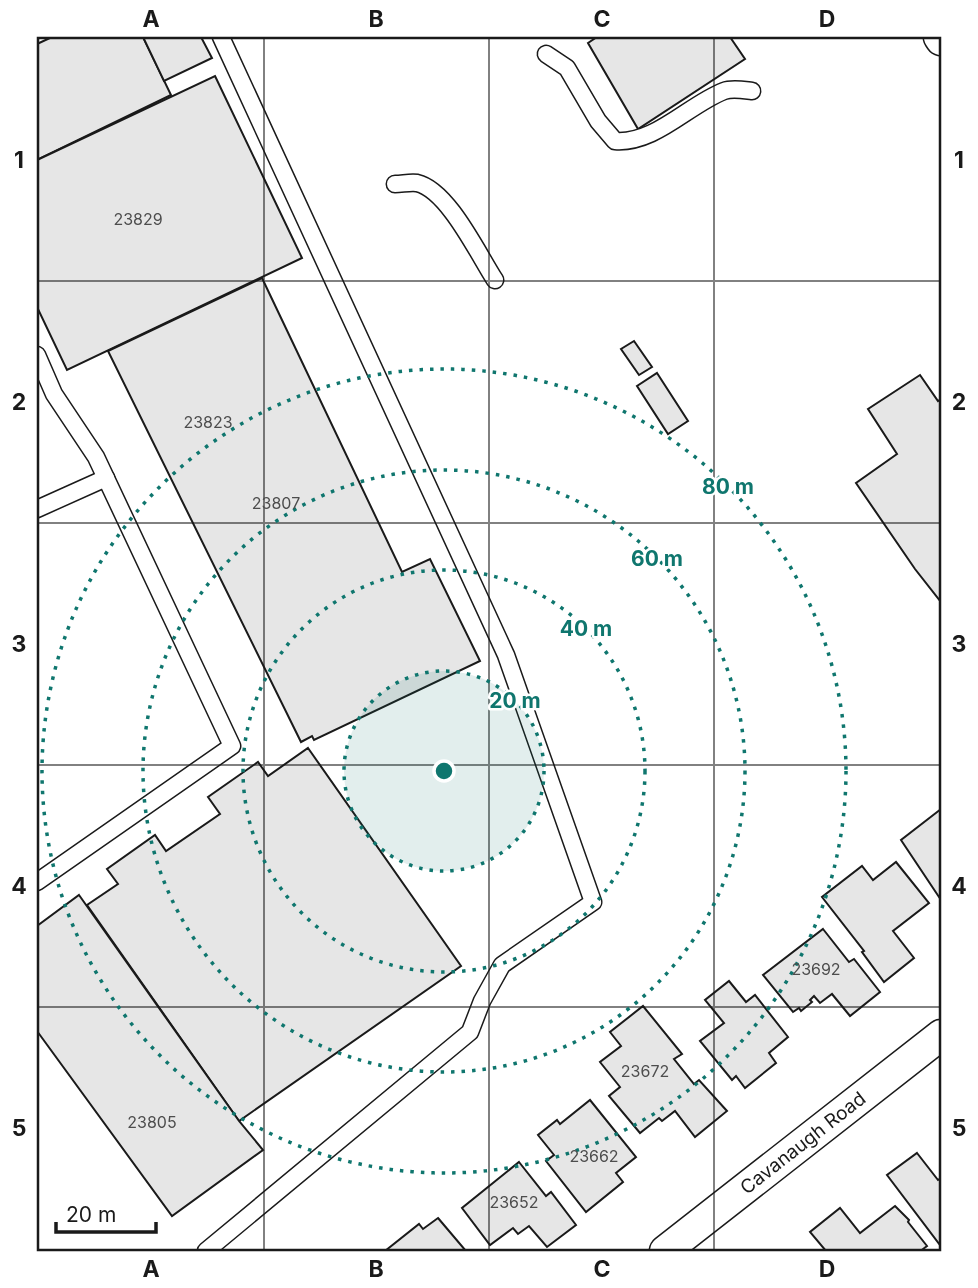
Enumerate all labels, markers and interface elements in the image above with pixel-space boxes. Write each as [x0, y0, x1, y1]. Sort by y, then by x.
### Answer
text: A [142, 5, 160, 33]
text: B [368, 5, 384, 33]
text: C [593, 5, 611, 33]
text: D [819, 5, 835, 33]
text: 1 [14, 146, 24, 174]
text: 1 [954, 146, 964, 174]
house number: 23829 [113, 209, 163, 229]
text: 2 [12, 388, 26, 416]
text: 2 [952, 388, 966, 416]
house number: 23823 [183, 412, 233, 432]
text: 80 m [702, 474, 754, 499]
house number: 23807 [252, 493, 300, 513]
text: 60 m [631, 546, 683, 571]
text: 40 m [560, 616, 612, 641]
text: 3 [12, 630, 26, 658]
text: 3 [952, 630, 966, 658]
text: 20 m [489, 688, 541, 713]
centre of rings [432, 759, 456, 783]
text: 4 [11, 872, 27, 900]
text: 4 [951, 872, 967, 900]
house number: 23692 [791, 959, 841, 979]
house number: 23672 [621, 1061, 669, 1081]
street label: Cavanaugh Road [736, 1087, 870, 1199]
house number: 23805 [127, 1112, 177, 1132]
text: 5 [12, 1114, 26, 1142]
text: 5 [952, 1114, 966, 1142]
house number: 23662 [569, 1146, 619, 1166]
scale bar [56, 1190, 156, 1234]
house number: 23652 [489, 1192, 539, 1212]
text: 20 m [66, 1202, 116, 1227]
text: A [142, 1255, 160, 1283]
text: B [368, 1255, 384, 1283]
text: C [593, 1255, 611, 1283]
text: D [819, 1255, 835, 1283]

